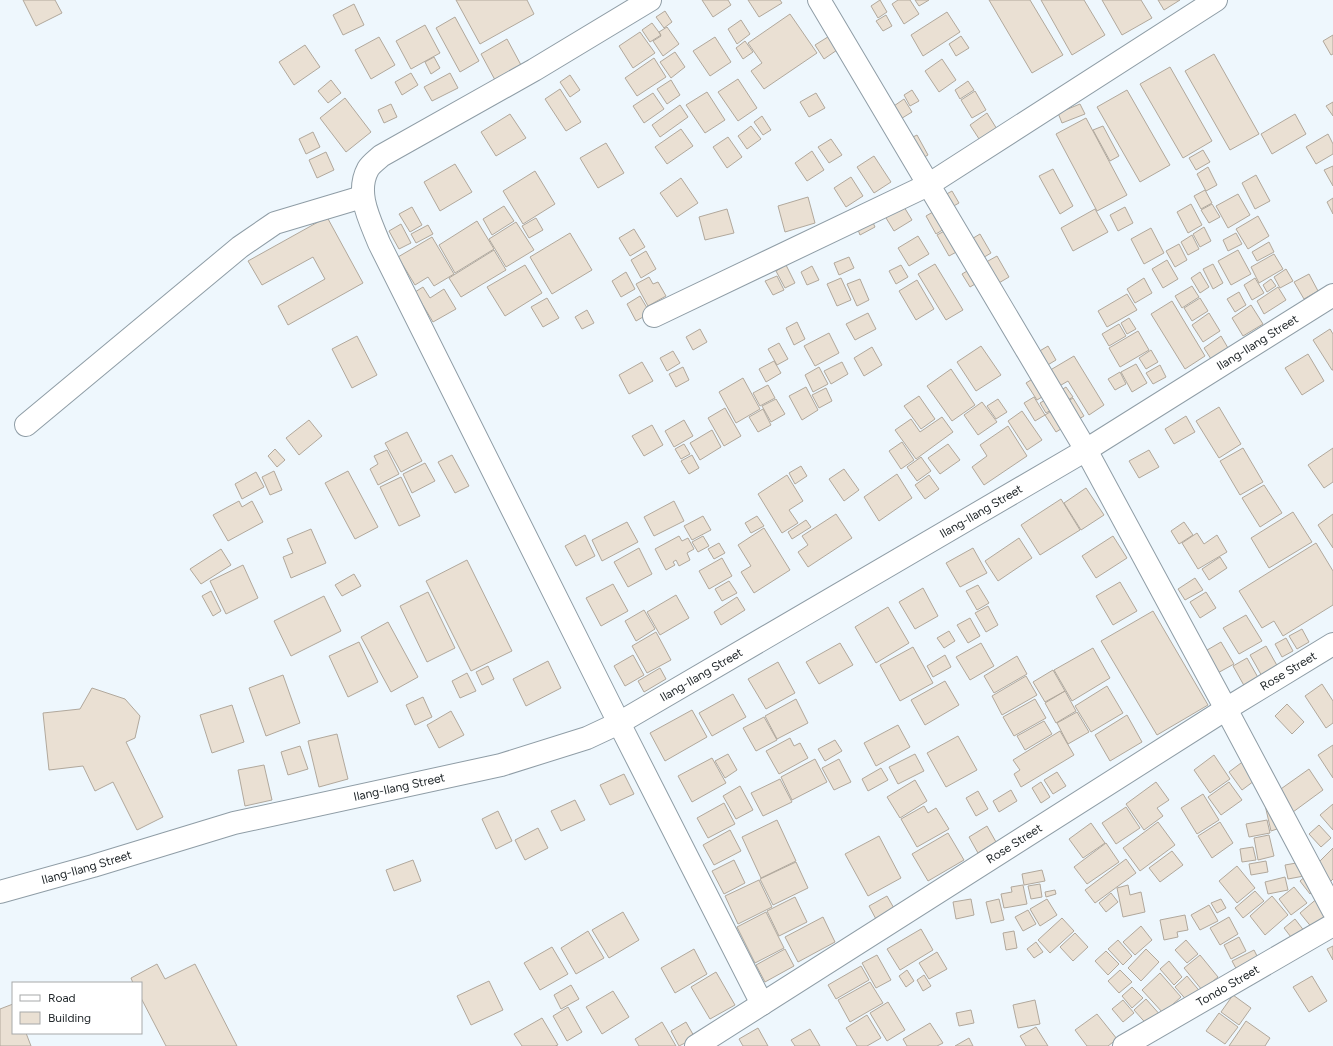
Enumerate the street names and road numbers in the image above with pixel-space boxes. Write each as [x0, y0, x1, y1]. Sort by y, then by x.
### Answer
street label: Ilang-Ilang Street [1214, 311, 1301, 373]
street label: Ilang-Ilang Street [937, 482, 1025, 541]
street label: Ilang-Ilang Street [658, 645, 745, 704]
street label: Rose Street [1258, 648, 1319, 694]
street label: Ilang-Ilang Street [352, 770, 447, 804]
street label: Rose Street [984, 821, 1045, 867]
street label: Ilang-Ilang Street [40, 847, 134, 887]
street label: Tondo Street [1194, 962, 1262, 1010]

